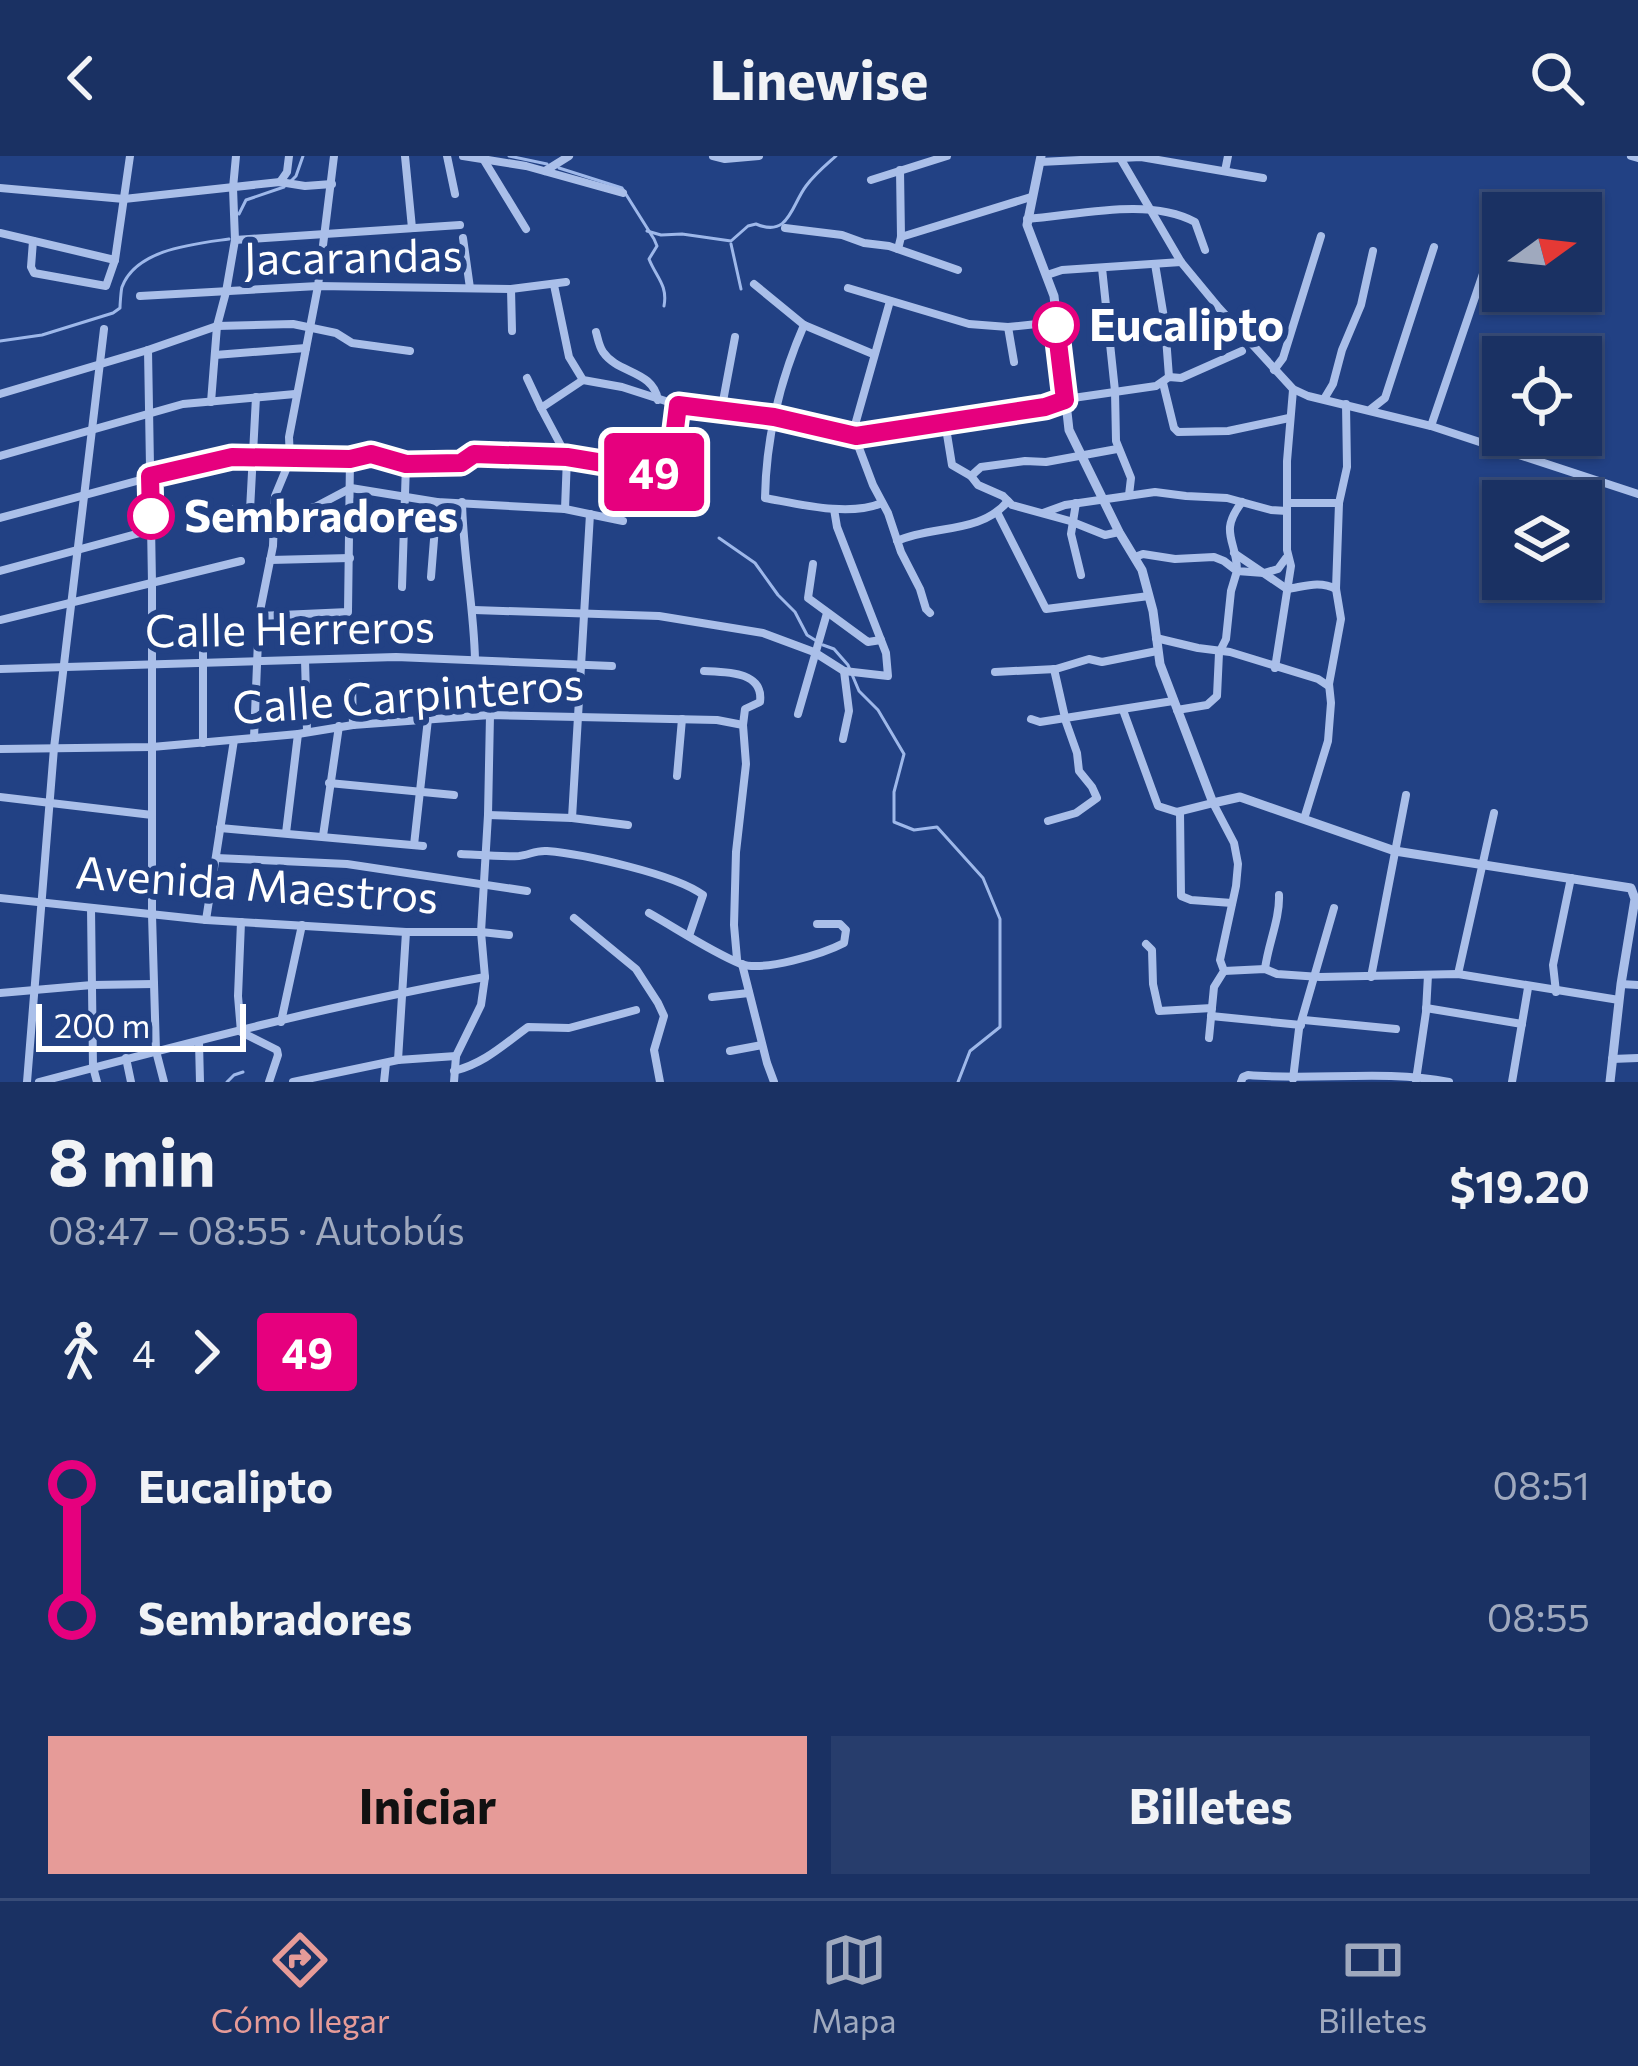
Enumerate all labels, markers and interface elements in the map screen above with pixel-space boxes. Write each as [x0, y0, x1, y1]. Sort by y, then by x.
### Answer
icon: back [48, 45, 114, 111]
text: Linewise [710, 45, 928, 111]
icon: search [1524, 45, 1590, 111]
north arrow [1482, 192, 1602, 312]
map controls [1482, 192, 1602, 600]
street label: Jacarandas [243, 225, 463, 284]
place label: Eucalipto [1089, 295, 1284, 350]
marker: Eucalipto [1034, 303, 1078, 347]
button: locate [1482, 336, 1602, 456]
line badge: 49 [600, 433, 708, 511]
text: 49 [628, 446, 680, 498]
button: layers [1482, 480, 1602, 600]
place label: Sembradores [184, 486, 458, 541]
marker: Sembradores [129, 494, 173, 538]
street label: Calle Herreros [144, 596, 435, 657]
street label: Calle Carpinteros [230, 654, 585, 733]
street label: Avenida Maestros [74, 842, 440, 923]
scale bar [36, 998, 246, 1051]
text: 200 m [54, 1004, 150, 1045]
text: 8 min [48, 1119, 216, 1200]
text: $19.20 [1450, 1157, 1590, 1212]
text: 08:47 – 08:55 · Autobús [48, 1205, 465, 1253]
icon: walk [48, 1319, 114, 1385]
icon: forward [173, 1319, 239, 1385]
text: 49 [281, 1326, 333, 1378]
text: 4 [132, 1328, 155, 1376]
text: Eucalipto [138, 1457, 333, 1512]
text: 08:51 [1493, 1460, 1590, 1508]
text: Sembradores [138, 1589, 412, 1644]
text: 08:55 [1487, 1592, 1590, 1640]
button: Iniciar [48, 1736, 807, 1874]
button: Billetes [831, 1736, 1590, 1874]
tab: Cómo llegar [211, 1927, 390, 2040]
tab: Mapa [811, 1927, 897, 2040]
tab: Billetes [1318, 1927, 1427, 2040]

